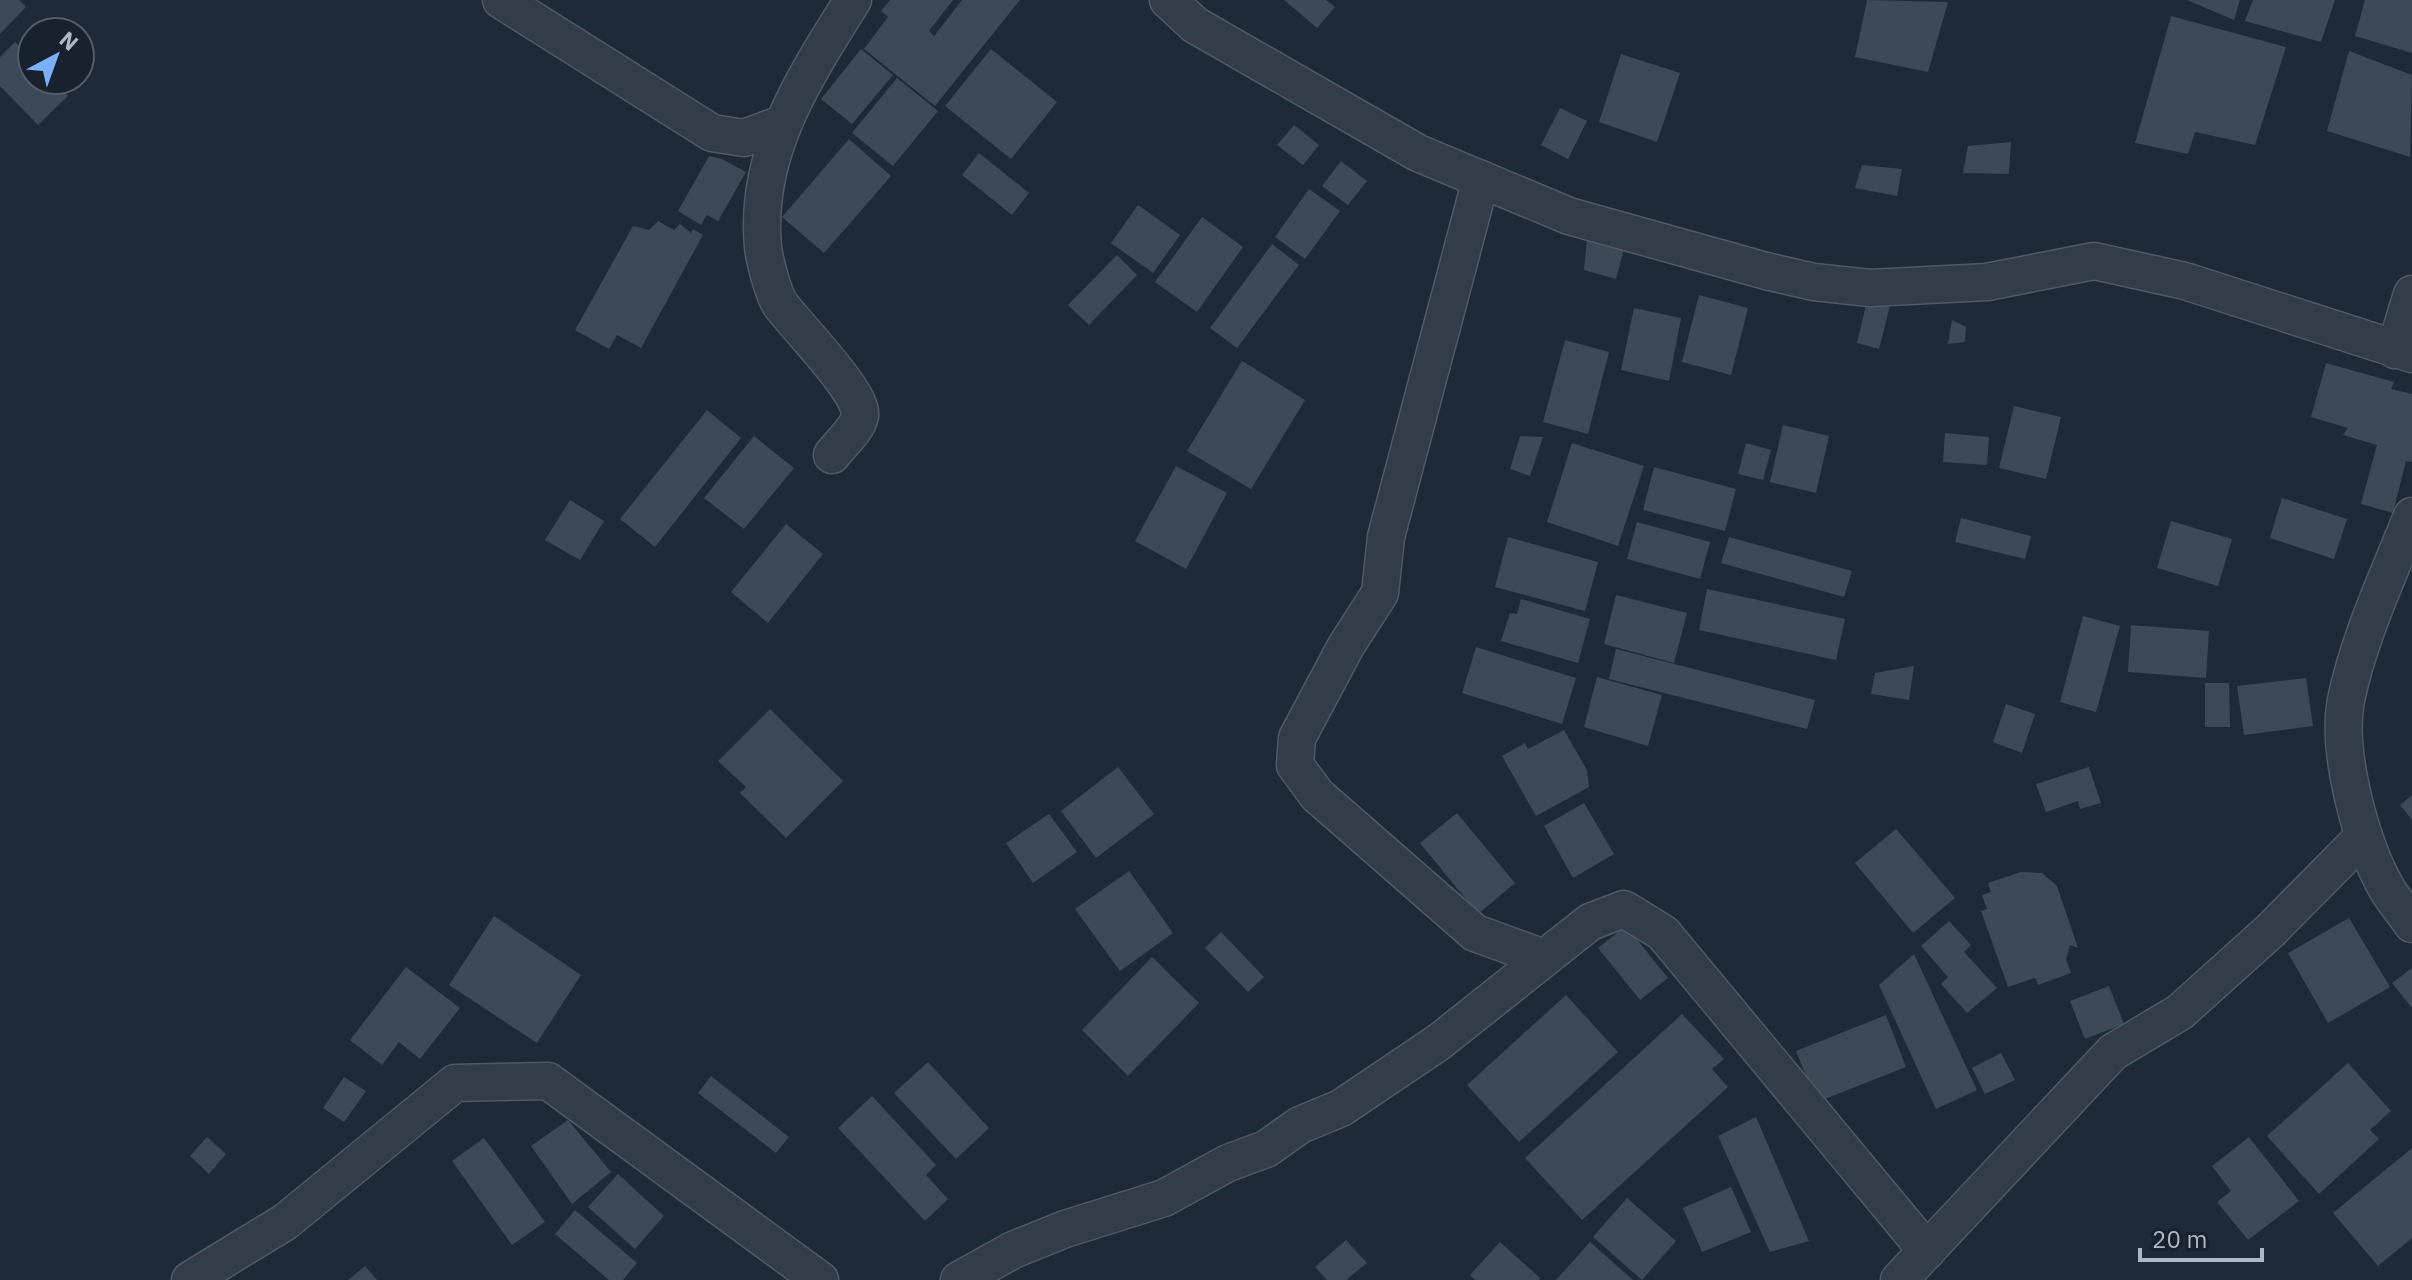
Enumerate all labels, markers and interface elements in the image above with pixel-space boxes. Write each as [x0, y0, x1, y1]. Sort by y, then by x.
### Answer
north arrow [16, 16, 96, 96]
text: N [54, 24, 85, 57]
scale bar [2140, 1212, 2262, 1262]
text: 20 m [2152, 1223, 2207, 1255]

